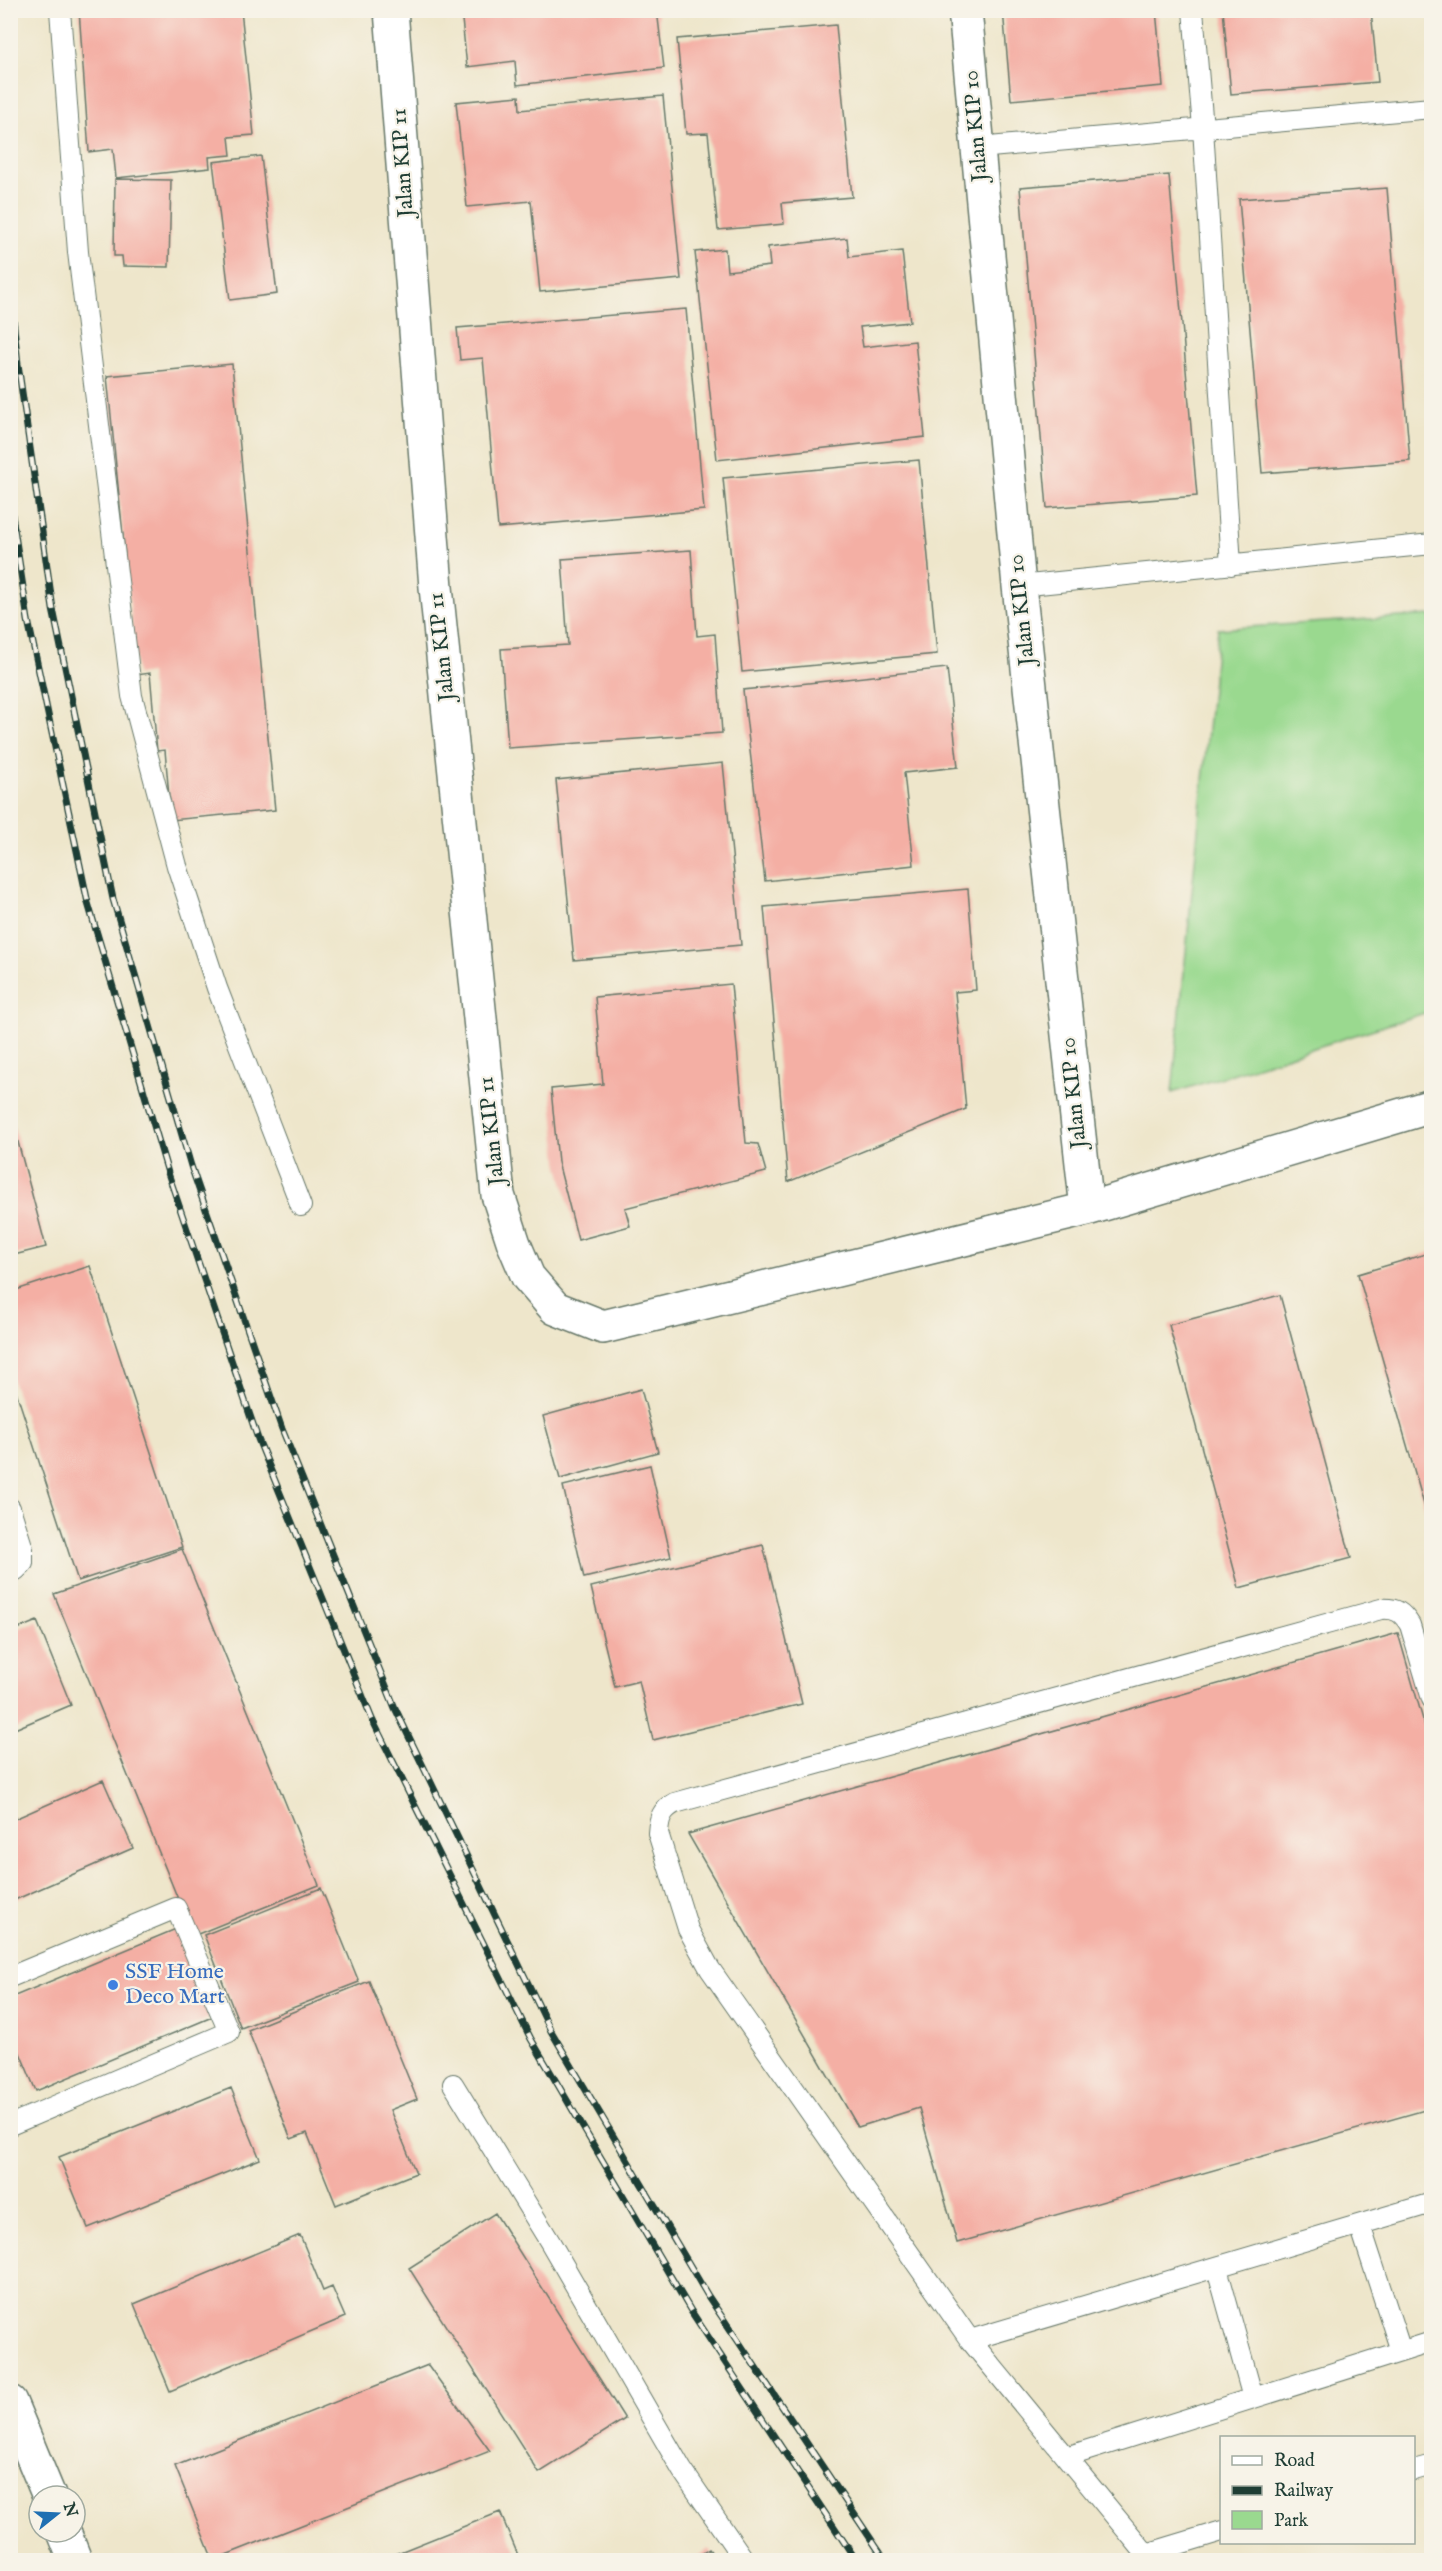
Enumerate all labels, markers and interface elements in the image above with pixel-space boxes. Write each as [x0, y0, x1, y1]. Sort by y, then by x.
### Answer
street label: Jalan KIP 10 [957, 69, 995, 186]
street label: Jalan KIP 11 [385, 108, 421, 221]
street label: Jalan KIP 10 [1002, 553, 1042, 670]
street label: Jalan KIP 11 [422, 591, 462, 706]
street label: Jalan KIP 10 [1054, 1036, 1094, 1153]
street label: Jalan KIP 11 [472, 1075, 512, 1190]
place label: SSF Home Deco Mart [125, 1958, 225, 2011]
marker: SSF Home Deco Mart [106, 1978, 120, 1992]
legend [1220, 2436, 1415, 2544]
text: Road [1274, 2450, 1315, 2473]
text: Railway [1274, 2480, 1333, 2503]
north arrow [27, 2484, 87, 2544]
text: N [57, 2499, 81, 2520]
text: Park [1274, 2510, 1309, 2533]

